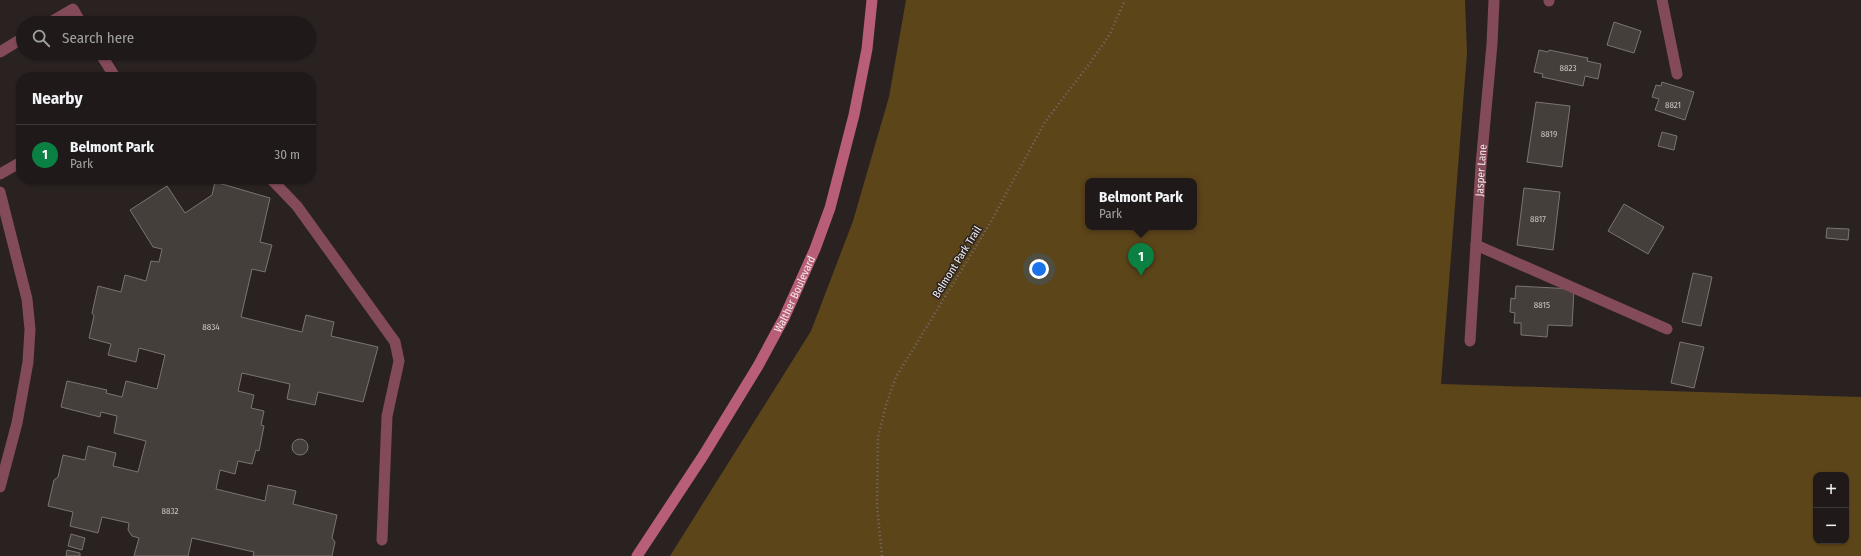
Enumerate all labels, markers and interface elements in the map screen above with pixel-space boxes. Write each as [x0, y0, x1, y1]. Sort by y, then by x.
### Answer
search box [16, 16, 316, 60]
icon: search [30, 27, 52, 49]
text: Search here [62, 29, 134, 47]
house number: 8823 [1560, 63, 1576, 73]
text: Nearby [32, 88, 83, 109]
house number: 8821 [1665, 100, 1681, 110]
house number: 8819 [1541, 129, 1557, 139]
text: Belmont Park [70, 138, 154, 156]
street label: Jasper Lane [1473, 144, 1489, 197]
text: 1 [42, 147, 48, 162]
text: 30 m [274, 147, 300, 162]
text: Park [70, 156, 93, 171]
popup [1085, 178, 1197, 230]
text: Belmont Park [1099, 188, 1183, 206]
text: Park [1099, 206, 1122, 221]
house number: 8817 [1530, 214, 1546, 224]
street label: Belmont Park Trail [930, 224, 984, 300]
pin: 1 [1128, 243, 1154, 276]
street label: Walther Boulevard [771, 254, 818, 335]
your location [1029, 259, 1049, 279]
house number: 8815 [1534, 300, 1550, 310]
house number: 8834 [202, 322, 220, 332]
map controls [1813, 472, 1849, 544]
button: + [1813, 472, 1849, 508]
house number: 8832 [162, 506, 179, 516]
button: − [1813, 508, 1849, 544]

